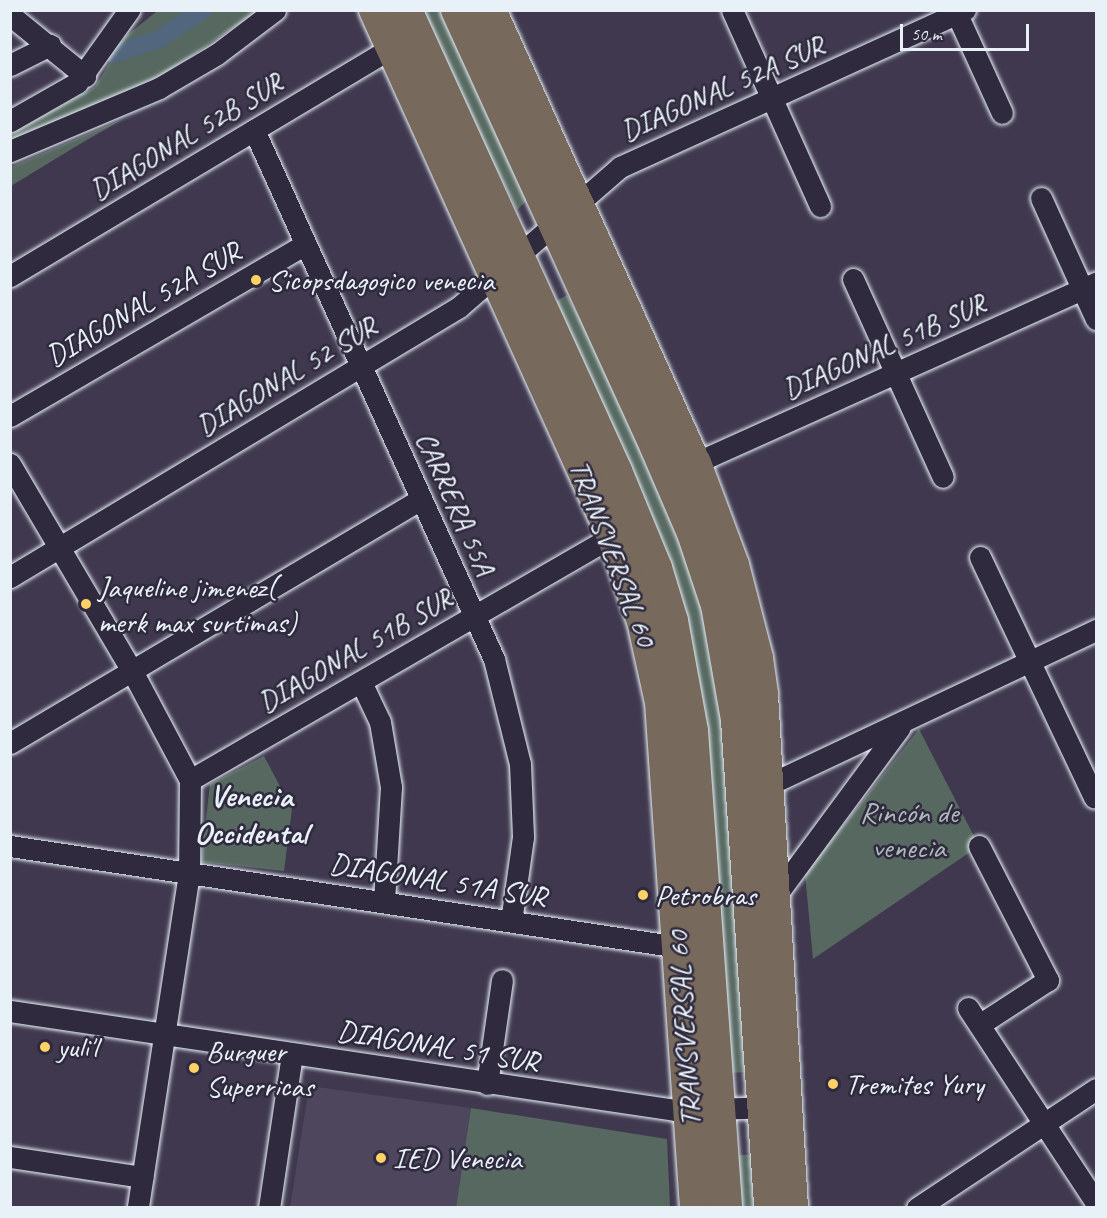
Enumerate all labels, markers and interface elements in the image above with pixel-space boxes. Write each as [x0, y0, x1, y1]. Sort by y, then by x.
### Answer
scale bar [903, 12, 1032, 50]
text: 50 m [911, 23, 942, 45]
street label: DIAGONAL 52A SUR [615, 27, 829, 149]
street label: DIAGONAL 52B SUR [83, 64, 289, 208]
street label: DIAGONAL 52A SUR [39, 234, 247, 374]
place label: Sicopsdagogico venecia [268, 262, 495, 298]
marker: Sicopsdagogico venecia [249, 273, 263, 287]
street label: DIAGONAL 51B SUR [777, 285, 991, 407]
street label: DIAGONAL 52 SUR [189, 308, 383, 444]
street label: CARRERA 55A [408, 426, 504, 580]
street label: TRANSVERSAL 60 [561, 455, 665, 651]
place label: Jaqueline jimenez( merk max surtimas) [98, 569, 298, 640]
street label: DIAGONAL 51B SUR [251, 580, 459, 720]
marker: Jaqueline jimenez( merk max surtimas) [79, 597, 93, 611]
district label: Venecia Occidental [194, 778, 308, 853]
park label: Rincón de venecia [860, 794, 958, 864]
street label: DIAGONAL 51A SUR [327, 845, 549, 915]
place label: Petrobras [655, 877, 756, 913]
marker: Petrobras [636, 888, 650, 902]
street label: TRANSVERSAL 60 [659, 930, 709, 1128]
street label: DIAGONAL 51 SUR [335, 1012, 541, 1080]
place label: yuli'l [57, 1029, 97, 1065]
place label: Burguer Superricas [206, 1033, 313, 1104]
marker: yuli'l [38, 1040, 52, 1054]
marker: Burguer Superricas [187, 1061, 201, 1075]
place label: Tremites Yury [845, 1066, 983, 1102]
marker: Tremites Yury [826, 1077, 840, 1091]
place label: IED Venecia [393, 1140, 521, 1176]
marker: IED Venecia [374, 1151, 388, 1165]

